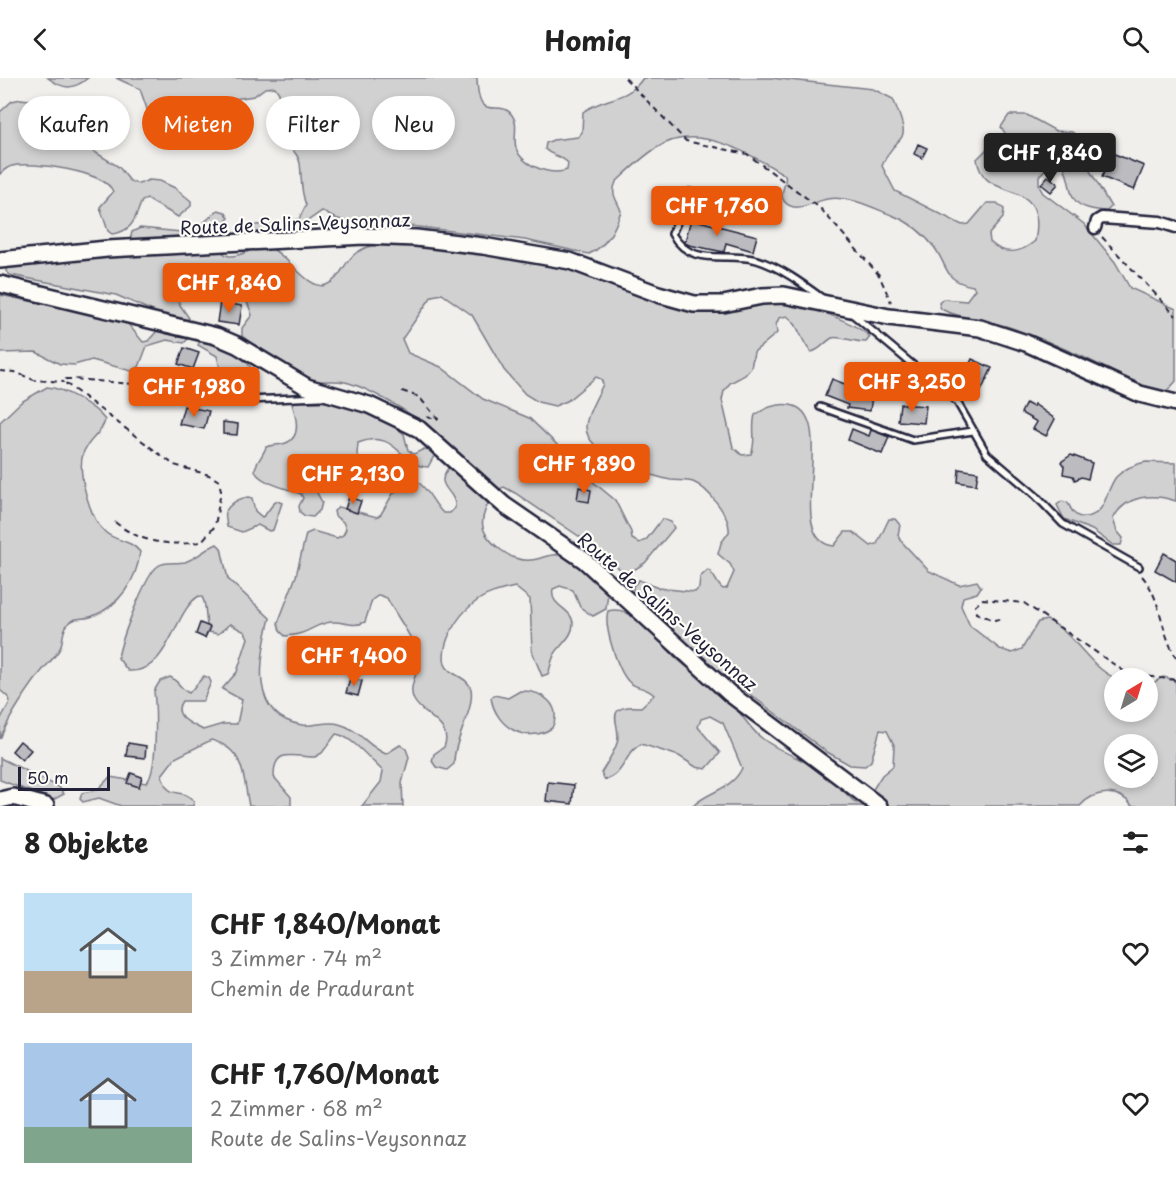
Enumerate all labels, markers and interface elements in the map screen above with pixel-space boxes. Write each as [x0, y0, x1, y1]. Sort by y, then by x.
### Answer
text: Homiq [544, 19, 632, 60]
icon: back [24, 23, 57, 56]
icon: search [1119, 23, 1152, 56]
chip: Kaufen [18, 96, 130, 150]
chip: Mieten [142, 96, 254, 150]
chip: Filter [266, 96, 360, 150]
chip: Neu [372, 96, 455, 150]
pin: CHF 1,840 [981, 133, 1119, 184]
text: CHF 1,840 [998, 137, 1102, 167]
pin: CHF 1,760 [648, 186, 786, 237]
text: CHF 1,760 [665, 190, 769, 220]
street label: Route de Salins-Veysonnaz [179, 205, 411, 241]
pin: CHF 1,840 [160, 263, 298, 314]
text: CHF 1,840 [177, 267, 281, 297]
pin: CHF 3,250 [843, 362, 981, 413]
text: CHF 3,250 [858, 366, 966, 396]
pin: CHF 1,980 [125, 367, 263, 418]
text: CHF 1,980 [143, 371, 245, 401]
pin: CHF 1,890 [515, 444, 653, 495]
text: CHF 1,890 [533, 448, 635, 478]
pin: CHF 2,130 [284, 454, 422, 505]
text: CHF 2,130 [301, 458, 405, 488]
street label: Route de Salins-Veysonnaz [572, 525, 764, 697]
pin: CHF 1,400 [285, 636, 423, 687]
text: CHF 1,400 [301, 640, 407, 670]
north arrow [1104, 668, 1158, 722]
map controls [1104, 668, 1158, 788]
button: layers [1104, 734, 1158, 788]
scale bar [18, 764, 110, 792]
text: 50 m [27, 765, 68, 789]
text: 8 Objekte [24, 823, 148, 862]
icon: filters [1119, 826, 1152, 859]
text: CHF 1,840/Monat [210, 904, 441, 943]
icon: home [72, 917, 144, 989]
icon: heart [1119, 937, 1152, 970]
text: 3 Zimmer · 74 m² [210, 943, 382, 973]
text: Chemin de Pradurant [210, 973, 414, 1003]
text: CHF 1,760/Monat [210, 1054, 440, 1093]
icon: home [72, 1067, 144, 1139]
icon: heart [1119, 1087, 1152, 1120]
text: 2 Zimmer · 68 m² [210, 1093, 383, 1123]
text: Route de Salins-Veysonnaz [210, 1123, 466, 1153]

